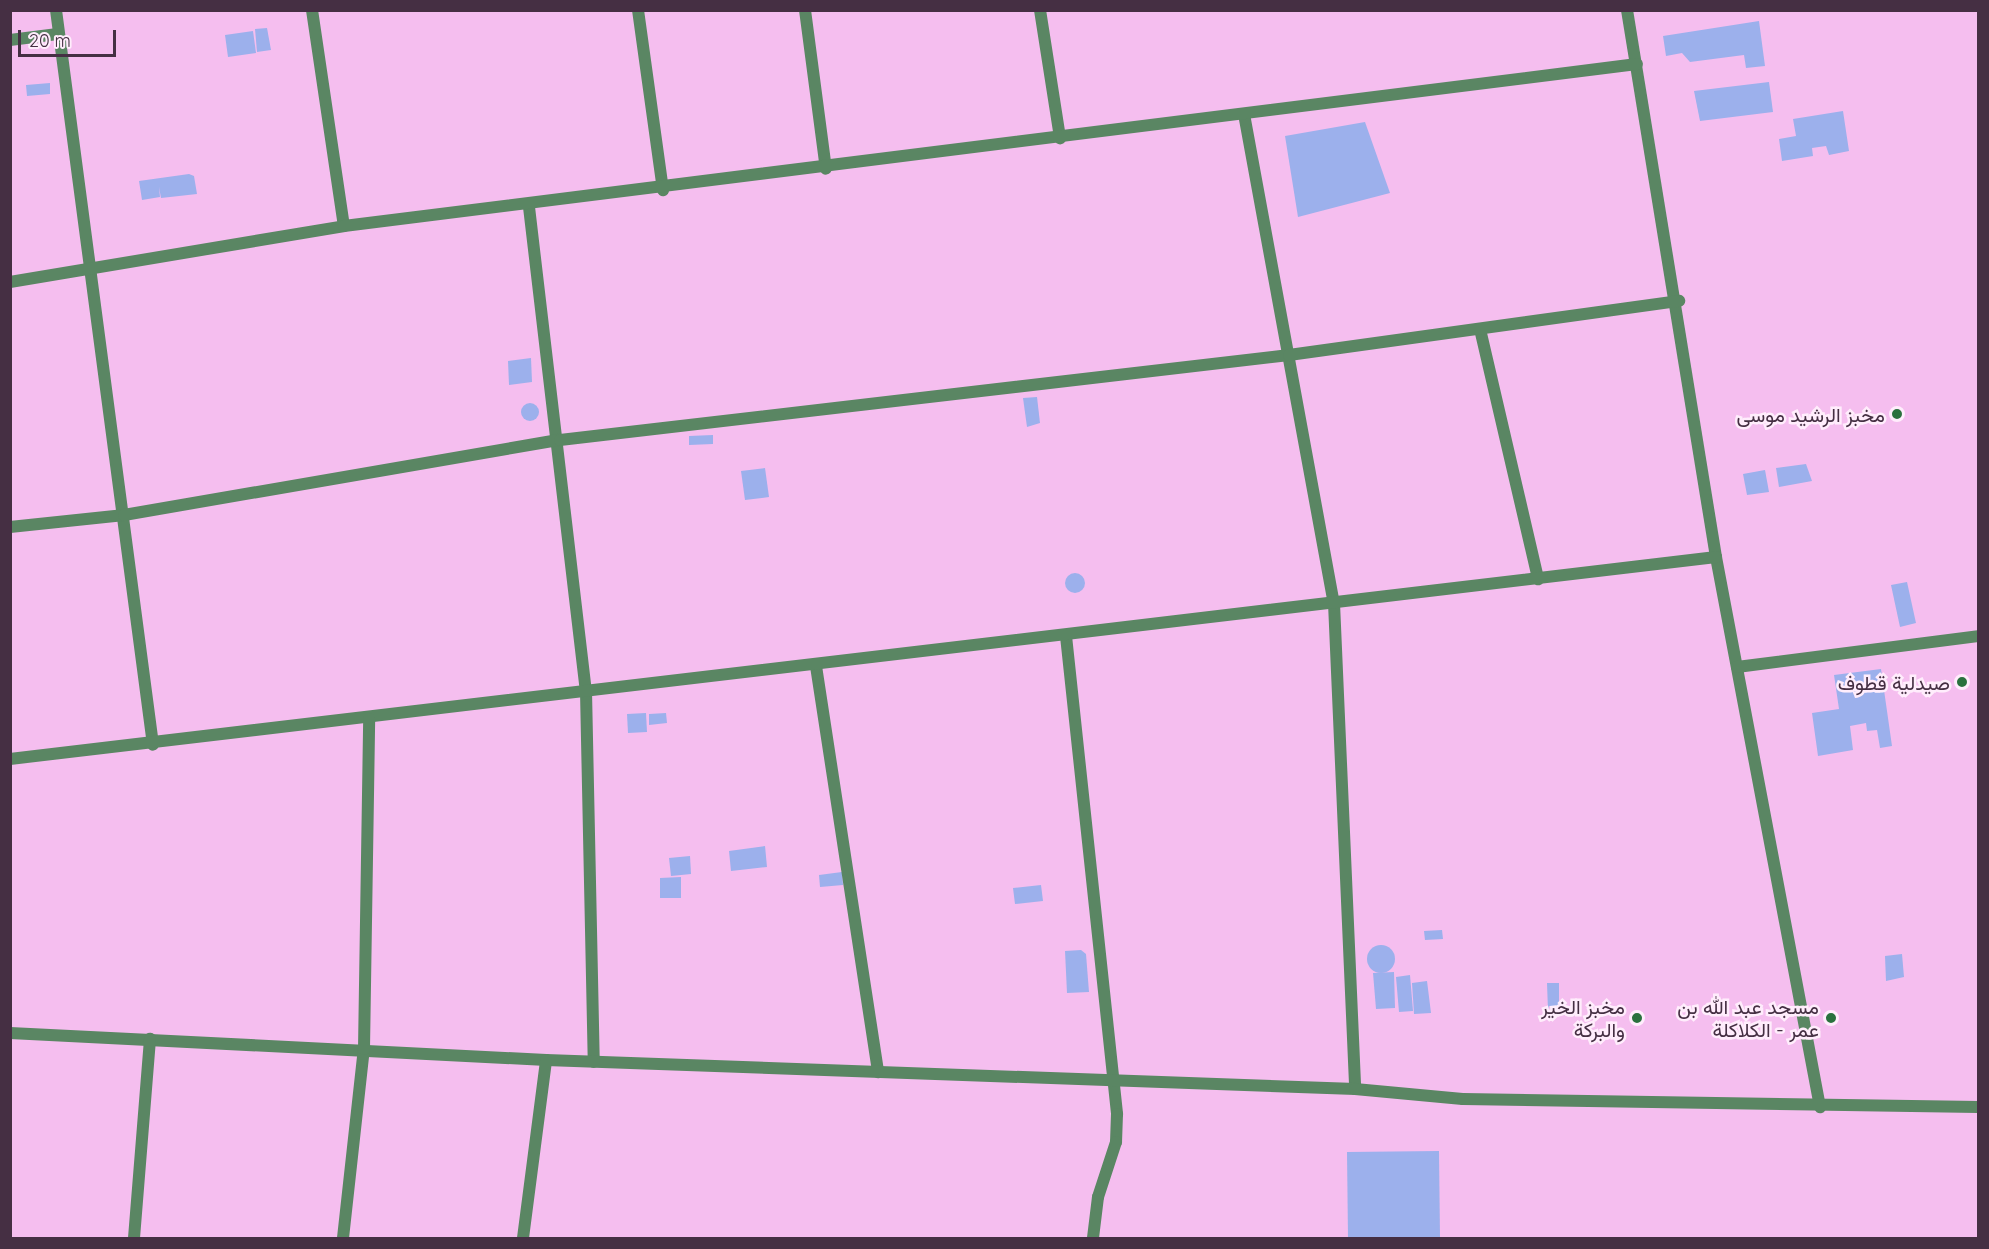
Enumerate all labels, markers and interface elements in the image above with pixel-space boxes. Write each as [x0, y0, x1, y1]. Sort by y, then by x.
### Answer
scale bar [21, 18, 118, 56]
text: 20 m [29, 29, 71, 52]
place label: مخبز الرشيد موسى [1737, 402, 1885, 426]
marker: مخبز الرشيد موسى [1890, 407, 1904, 421]
place label: صيدلية قطوف [1838, 670, 1950, 694]
marker: صيدلية قطوف [1955, 675, 1969, 689]
place label: مخبز الخير والبركة [1541, 994, 1625, 1041]
place label: مسجد عبد الله بن عمر - الكلاكلة [1677, 994, 1819, 1041]
marker: مخبز الخير والبركة [1630, 1011, 1644, 1025]
marker: مسجد عبد الله بن عمر - الكلاكلة [1824, 1011, 1838, 1025]

